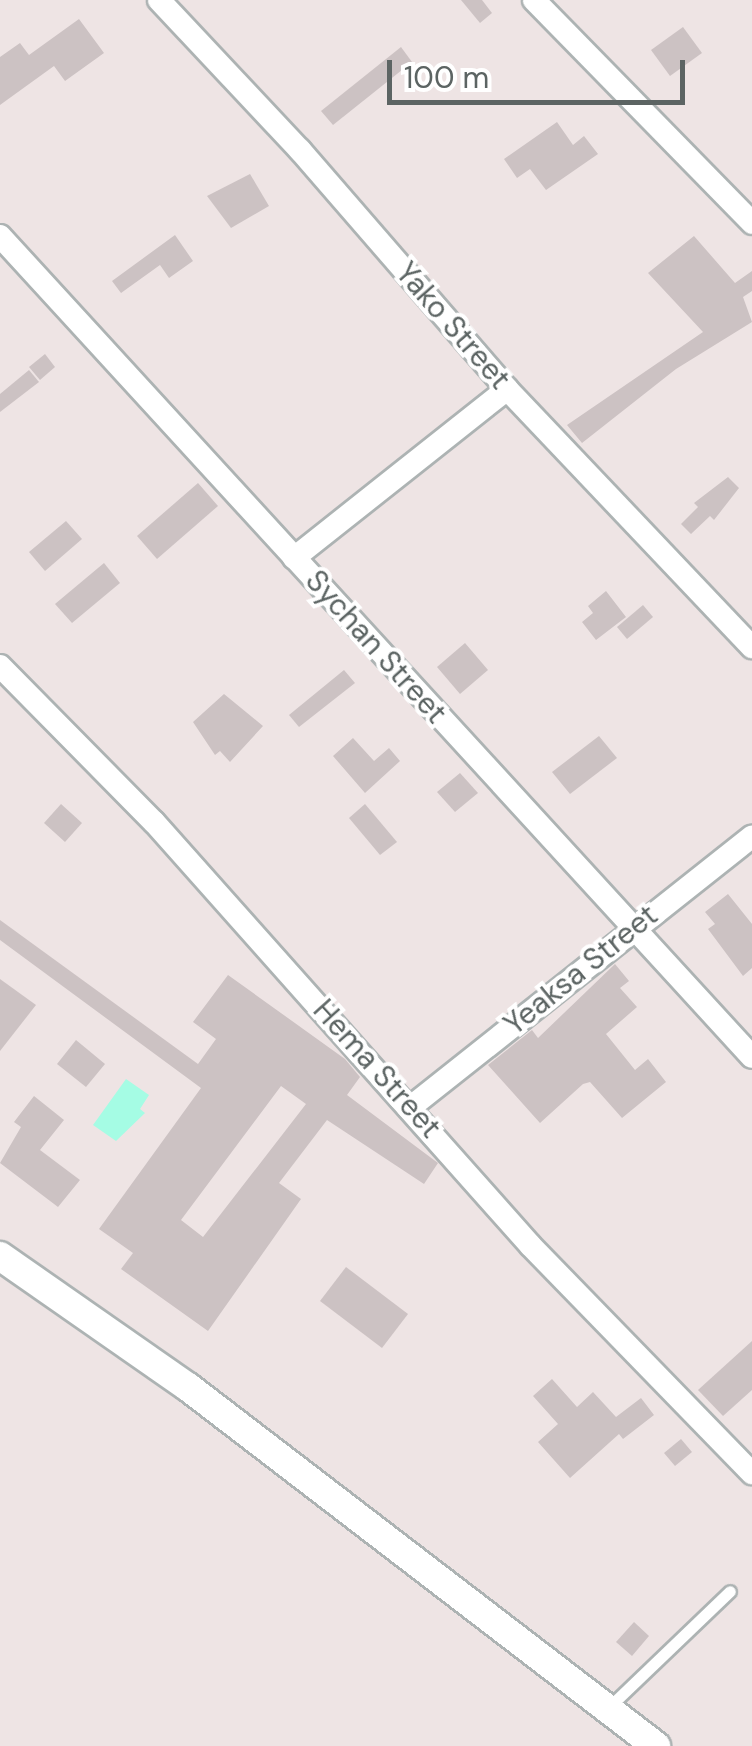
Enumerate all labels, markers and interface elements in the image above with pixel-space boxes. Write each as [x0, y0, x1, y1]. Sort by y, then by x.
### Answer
scale bar [392, 40, 690, 102]
text: 100 m [404, 58, 489, 97]
street label: Yako Street [388, 255, 518, 397]
street label: Sychan Street [298, 563, 454, 731]
street label: Yeaksa Street [497, 897, 665, 1043]
street label: Hema Street [306, 992, 448, 1146]

